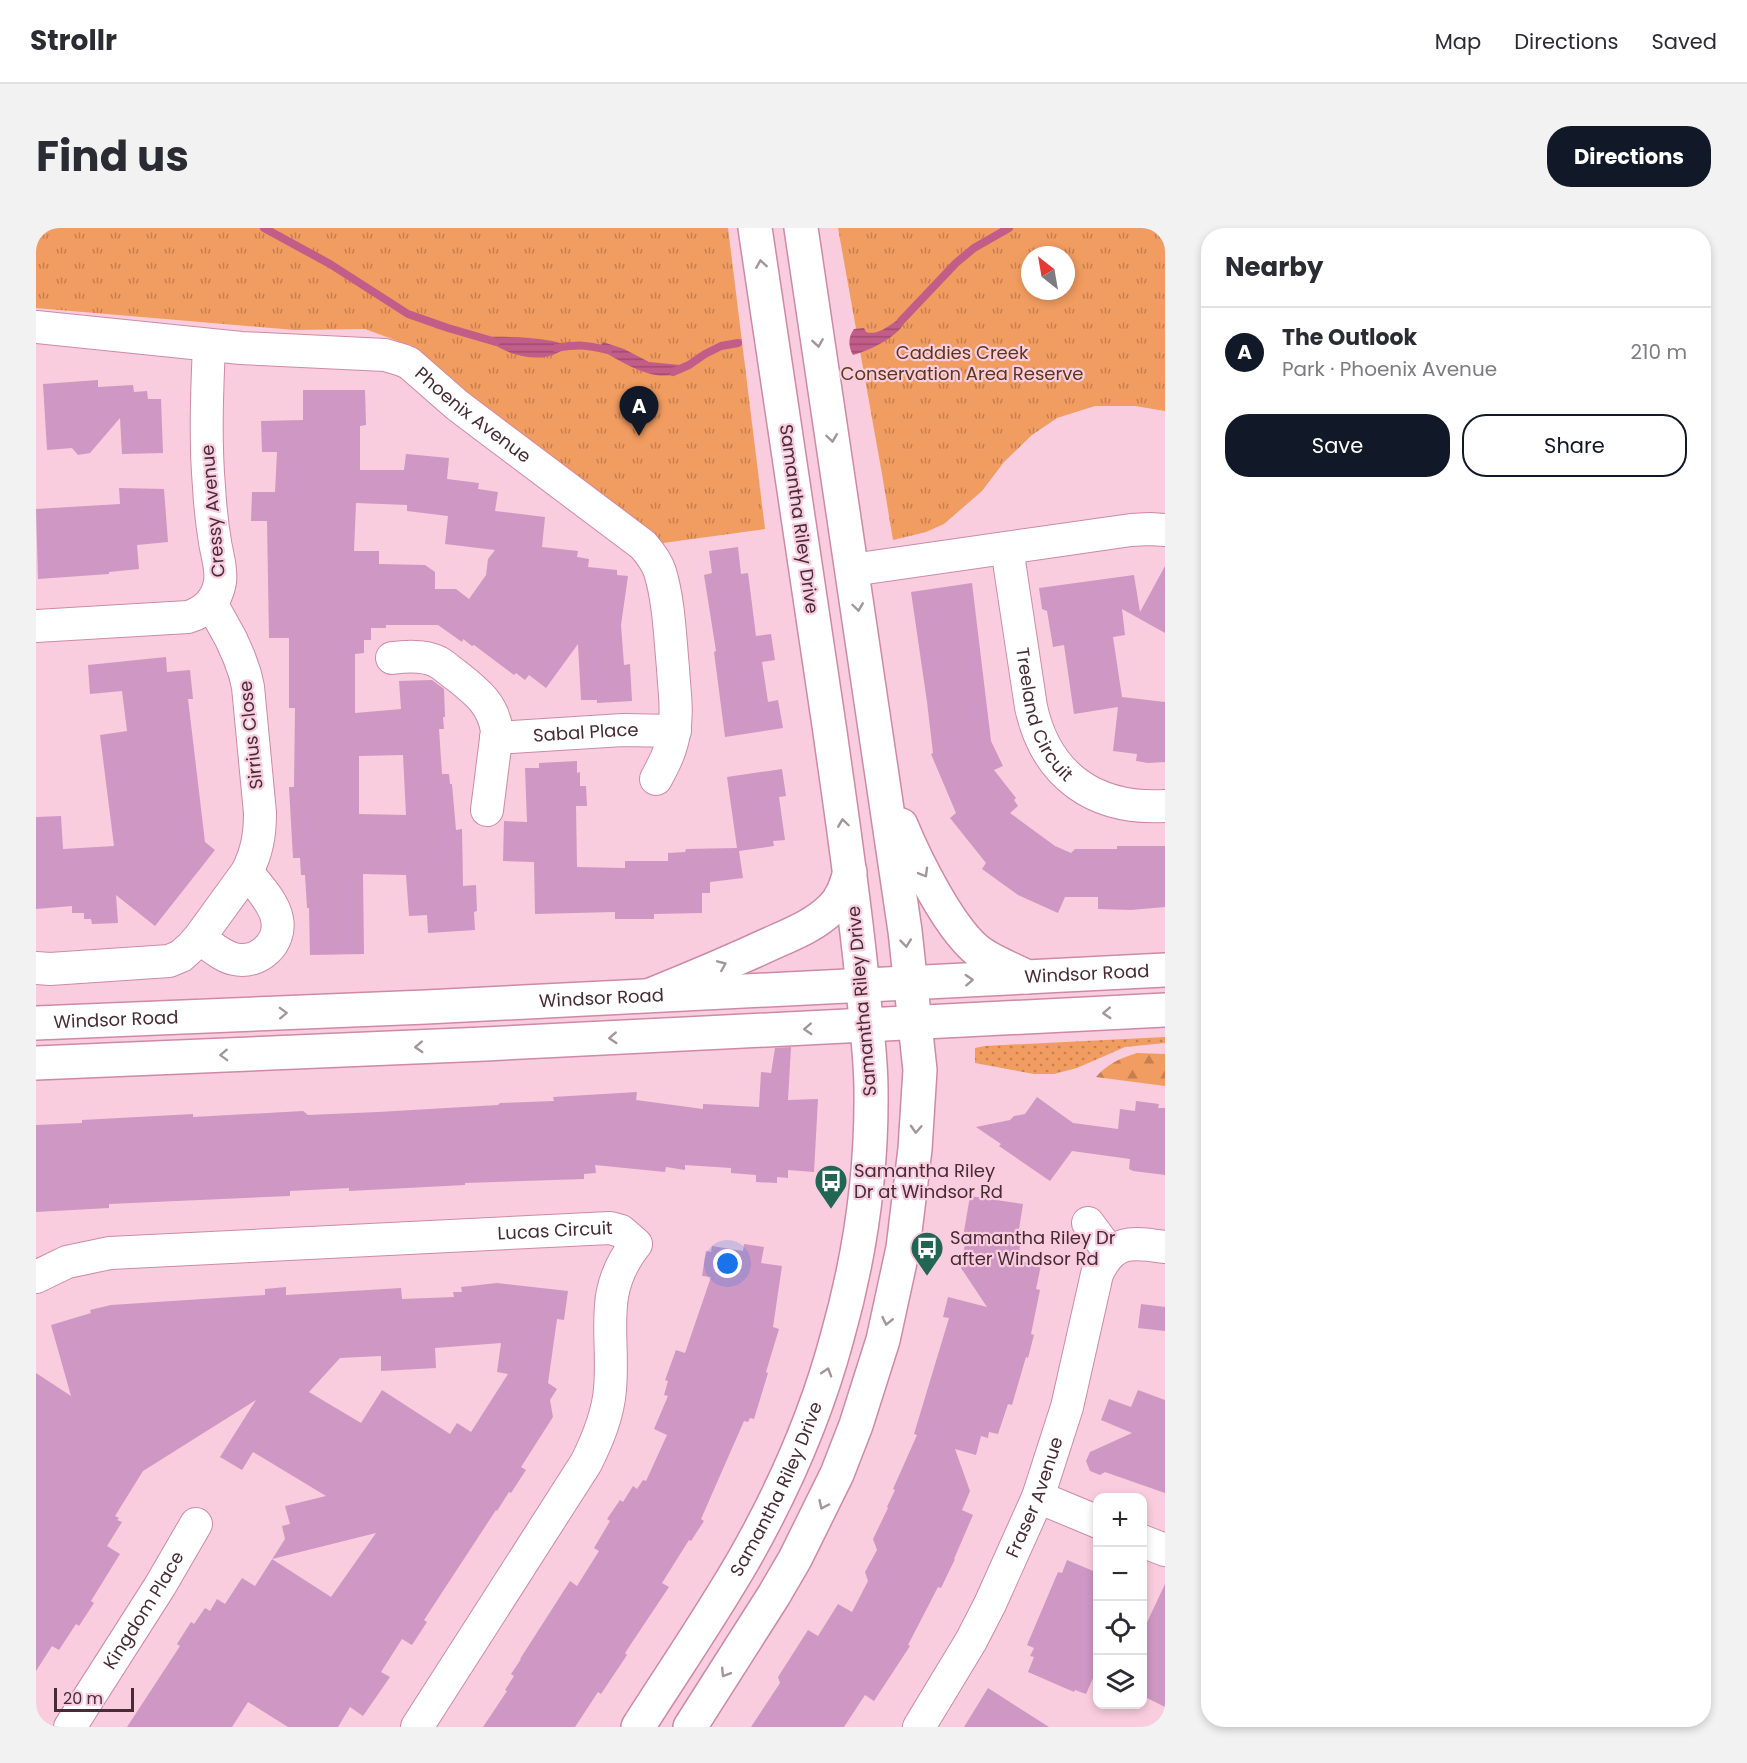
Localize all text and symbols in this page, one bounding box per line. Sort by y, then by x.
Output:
text: Strollr [30,21,117,60]
text: Map [1435,27,1481,56]
text: Directions [1514,27,1618,56]
text: Saved [1651,27,1717,56]
button: Directions [1547,126,1711,187]
text: Find us [36,127,189,186]
north arrow [1021,246,1075,300]
text: Nearby [1225,249,1323,285]
one-way arrow [755,259,767,269]
text: The Outlook [1282,322,1417,353]
one-way arrow [812,338,824,347]
text: A [1237,338,1252,366]
text: 210 m [1631,338,1687,366]
park label: Caddies Creek Conservation Area Reserve [841,340,1083,386]
text: Park · Phoenix Avenue [1282,355,1497,383]
street label: Phoenix Avenue [410,361,536,468]
pin: A [620,386,658,436]
button: Save [1225,414,1450,477]
button: Share [1462,414,1687,477]
street label: Samantha Riley Drive [774,423,825,615]
one-way arrow [826,433,838,443]
street label: Cressy Avenue [194,444,231,578]
one-way arrow [851,603,863,612]
street label: Treeland Circuit [1010,646,1079,787]
street label: Sirrius Close [232,680,269,791]
street label: Sabal Place [532,717,639,748]
one-way arrow [837,818,849,827]
one-way arrow [916,867,928,877]
street label: Samantha Riley Drive [841,905,882,1097]
one-way arrow [899,939,912,948]
street label: Windsor Road [1024,958,1150,989]
one-way arrow [716,960,727,972]
one-way arrow [964,973,973,986]
street label: Windsor Road [538,982,664,1013]
street label: Windsor Road [53,1004,179,1034]
one-way arrow [279,1006,288,1019]
one-way arrow [1102,1006,1111,1019]
one-way arrow [804,1022,813,1035]
one-way arrow [609,1031,618,1044]
one-way arrow [414,1041,423,1054]
one-way arrow [219,1049,228,1062]
one-way arrow [909,1124,922,1133]
place label: Samantha Riley Dr at Windsor Rd [854,1158,1003,1204]
bus stop icon: Samantha Riley Dr at Windsor Rd [813,1163,849,1210]
street label: Lucas Circuit [497,1215,613,1246]
place label: Samantha Riley Dr after Windsor Rd [950,1225,1116,1271]
bus stop icon: Samantha Riley Dr after Windsor Rd [909,1230,945,1277]
your location [713,1249,742,1278]
one-way arrow [882,1316,895,1326]
one-way arrow [820,1367,832,1378]
street label: Samantha Riley Drive [724,1398,828,1581]
street label: Fraser Avenue [999,1434,1069,1561]
map controls [1093,1493,1147,1709]
button: + [1093,1493,1147,1547]
one-way arrow [818,1498,830,1509]
street label: Kingdom Place [97,1546,190,1674]
button: − [1093,1547,1147,1601]
button: locate [1093,1601,1147,1655]
button: layers [1093,1655,1147,1709]
one-way arrow [721,1667,732,1678]
scale bar [54,1685,134,1712]
text: 20 m [63,1687,103,1710]

